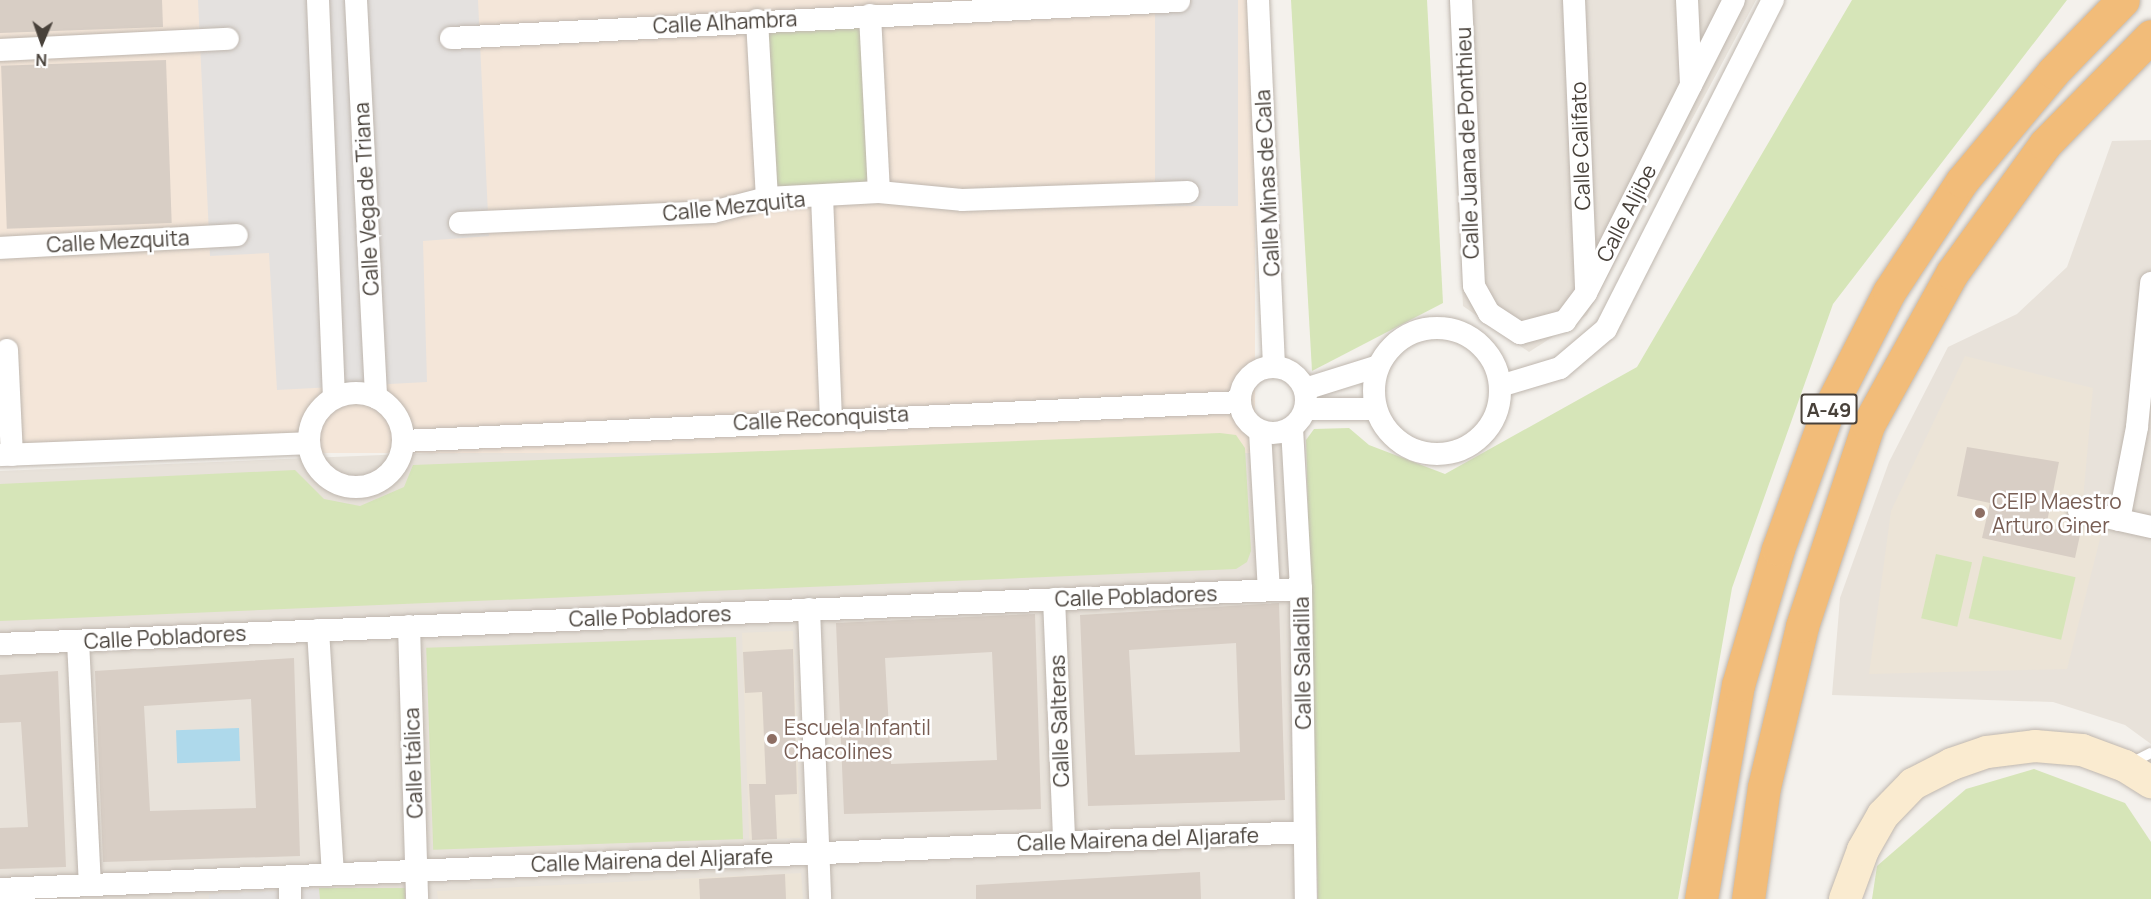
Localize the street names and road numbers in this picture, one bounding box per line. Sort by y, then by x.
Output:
street label: Calle Alhambra [652,6,798,38]
street label: Calle Juana de Ponthieu [1450,27,1484,259]
street label: Calle Califato [1565,81,1595,211]
street label: Calle Minas de Cala [1250,89,1284,277]
street label: Calle Vega de Triana [348,102,384,296]
street label: Calle Aljibe [1591,160,1661,266]
street label: Calle Mezquita [661,186,807,226]
street label: Calle Mezquita [46,225,190,257]
road number: A-49 [1800,392,1858,426]
street label: Calle Reconquista [733,401,909,435]
street label: Calle Pobladores [1054,581,1218,611]
street label: Calle Saladilla [1288,596,1316,730]
street label: Calle Pobladores [568,601,732,631]
street label: Calle Pobladores [83,620,247,654]
street label: Calle Salteras [1044,654,1074,788]
street label: Calle Itálica [398,707,428,819]
street label: Calle Mairena del Aljarafe [1017,822,1259,856]
street label: Calle Mairena del Aljarafe [531,843,773,877]

